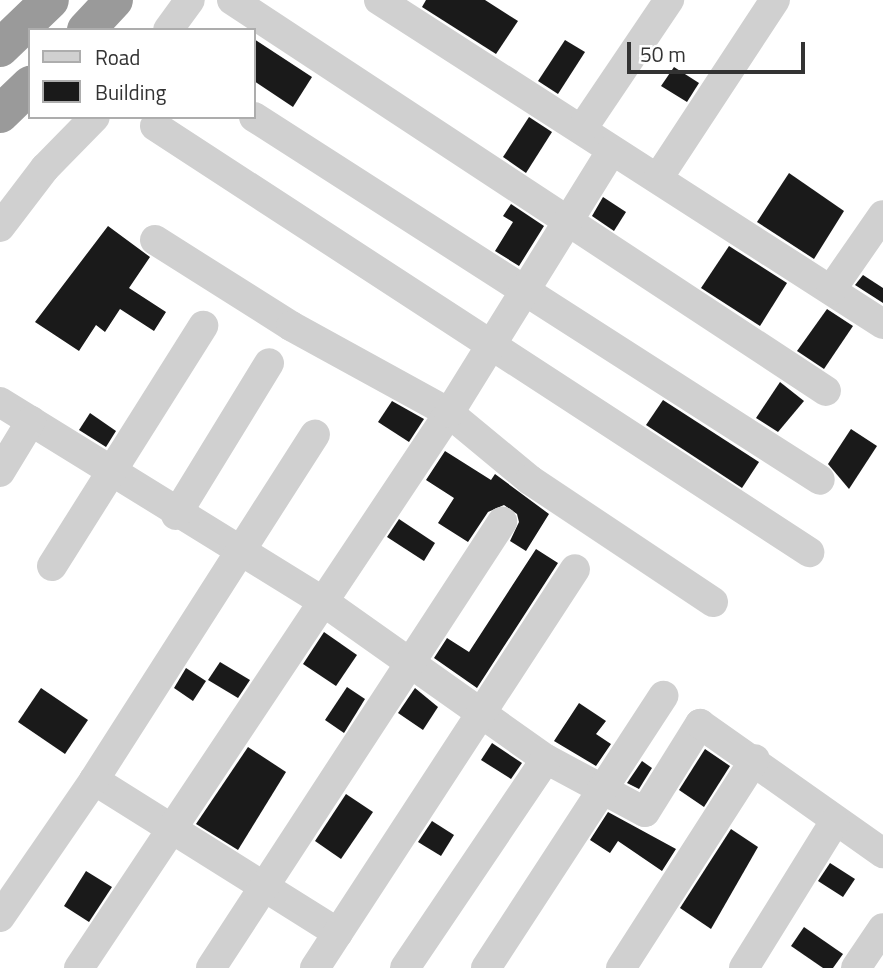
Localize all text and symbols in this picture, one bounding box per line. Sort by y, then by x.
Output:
legend [28,28,256,119]
scale bar [631,28,810,72]
text: 50 m [640,38,686,70]
text: Road [95,41,140,73]
text: Building [95,76,166,108]

